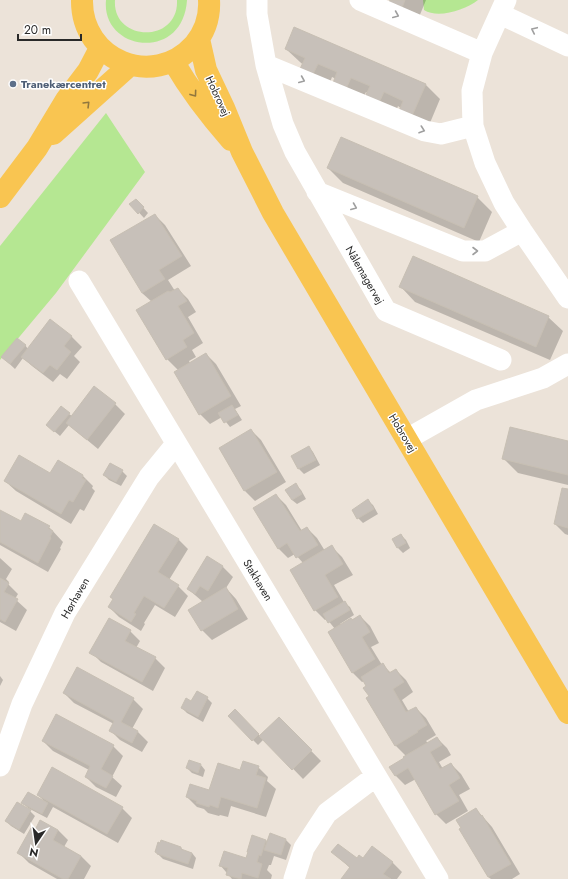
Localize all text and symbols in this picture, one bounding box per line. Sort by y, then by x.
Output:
one-way arrow [392,11,399,19]
scale bar [18,16,81,42]
text: 20 m [24,21,51,39]
one-way arrow [531,27,538,35]
street label: Hobrovej [202,73,234,119]
one-way arrow [297,75,305,83]
place label: Tranekærcentret [21,76,106,92]
marker: Tranekærcentret [8,79,18,89]
one-way arrow [189,90,197,97]
one-way arrow [82,101,90,108]
one-way arrow [418,125,425,133]
one-way arrow [350,202,357,210]
street label: Nålemagervej [342,243,388,307]
one-way arrow [472,247,478,255]
street label: Hobrovej [385,411,421,455]
street label: Stakhaven [239,556,277,604]
street label: Hørhaven [57,575,93,621]
north arrow [16,823,56,863]
text: N [28,844,40,862]

